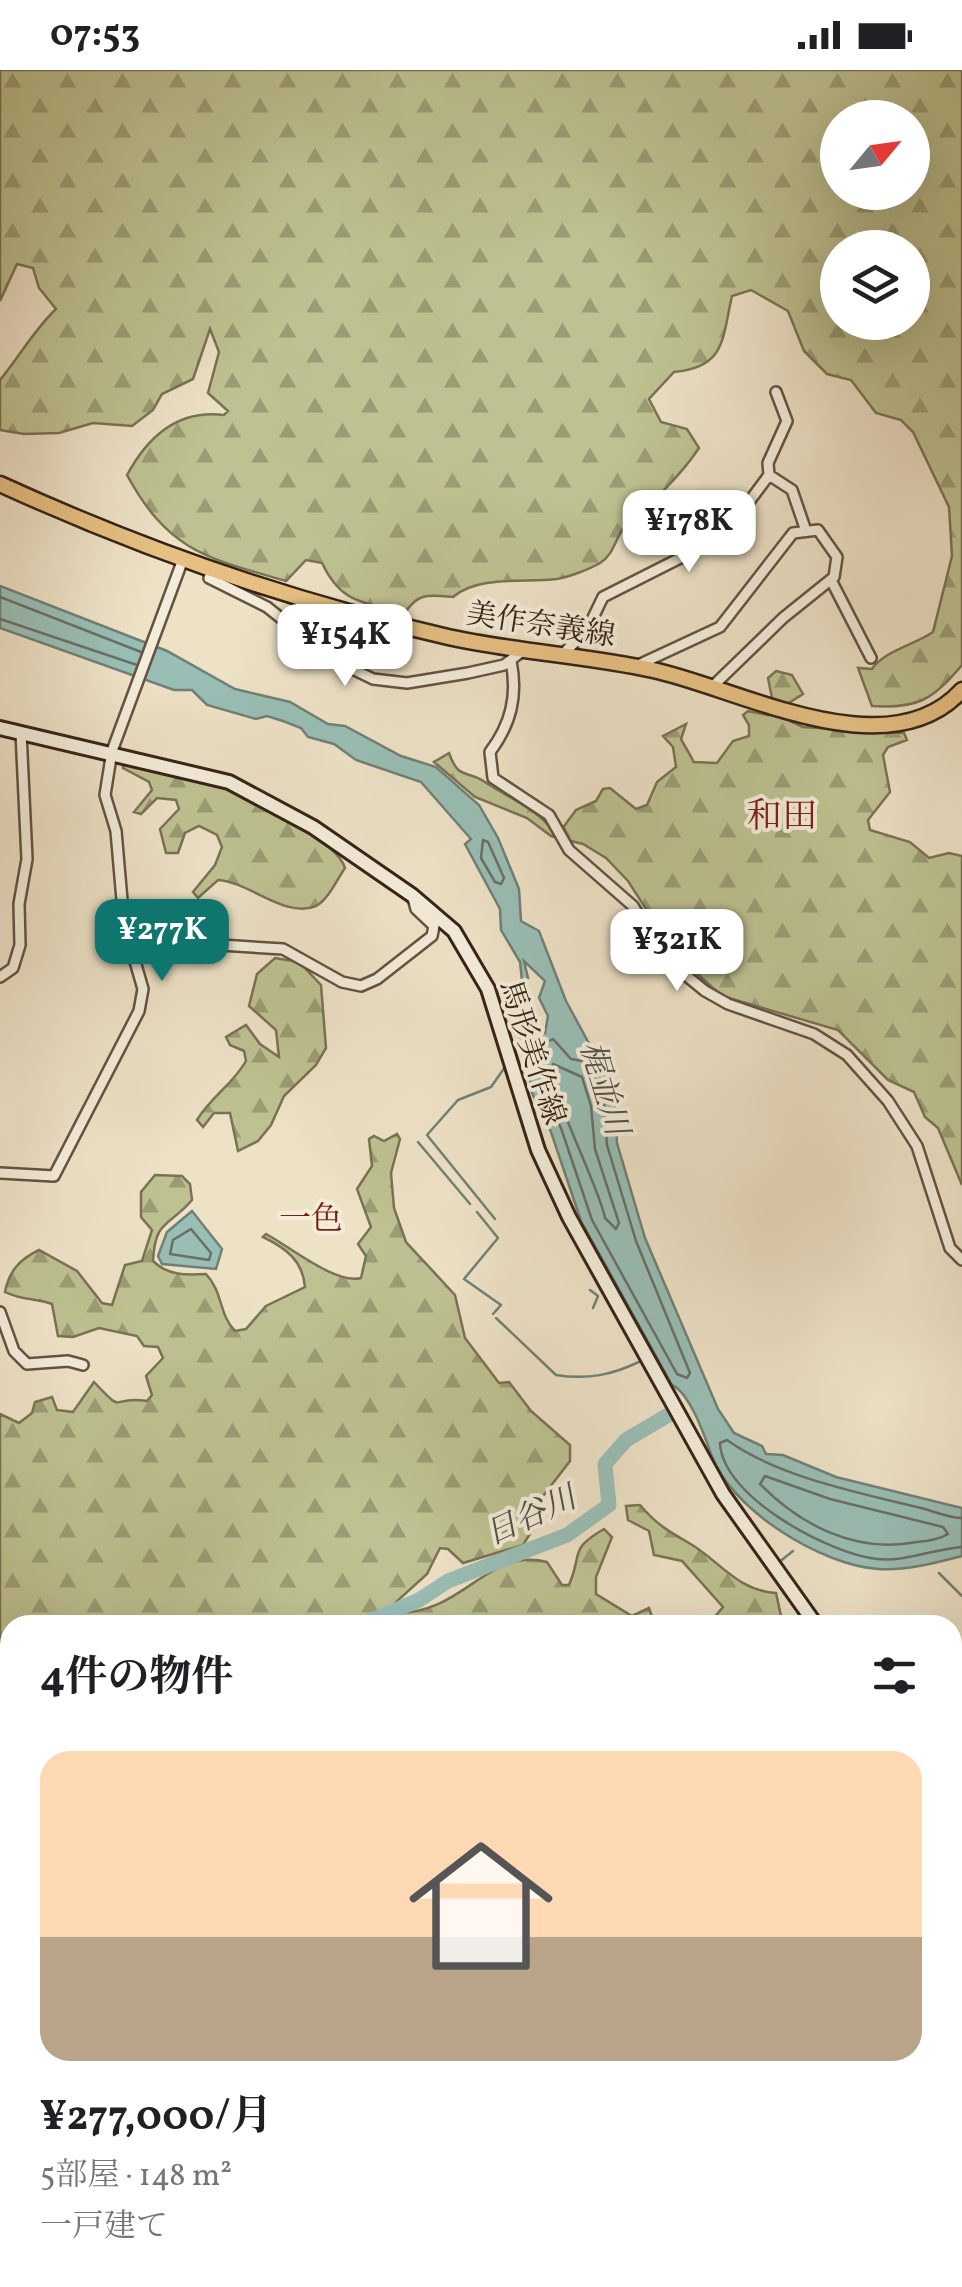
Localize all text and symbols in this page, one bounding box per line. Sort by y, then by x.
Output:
text: 07:53 [50,9,140,62]
north arrow [820,100,930,210]
map controls [820,100,930,340]
button: layers [820,230,930,340]
pin: ¥178K [619,490,759,575]
text: ¥178K [645,500,733,544]
street label: 美作奈義線 [463,594,618,658]
pin: ¥154K [275,604,415,689]
text: ¥154K [299,614,391,658]
district label: 和田 [747,794,817,842]
pin: ¥277K [92,899,232,984]
text: ¥277K [117,909,207,953]
pin: ¥321K [607,909,747,994]
text: ¥321K [632,919,722,963]
street label: 馬形美作線 [488,975,574,1130]
water label: 梶並川 [567,1037,638,1144]
district label: 一色 [279,1199,343,1243]
water label: 日谷川 [478,1476,587,1558]
icon: filters [867,1648,922,1703]
text: 4件の物件 [40,1650,233,1709]
icon: home [391,1816,571,1996]
text: ¥277,000/月 [40,2089,273,2148]
text: 5部屋 · 148 m² [40,2155,232,2199]
text: 一戸建て [40,2206,168,2250]

